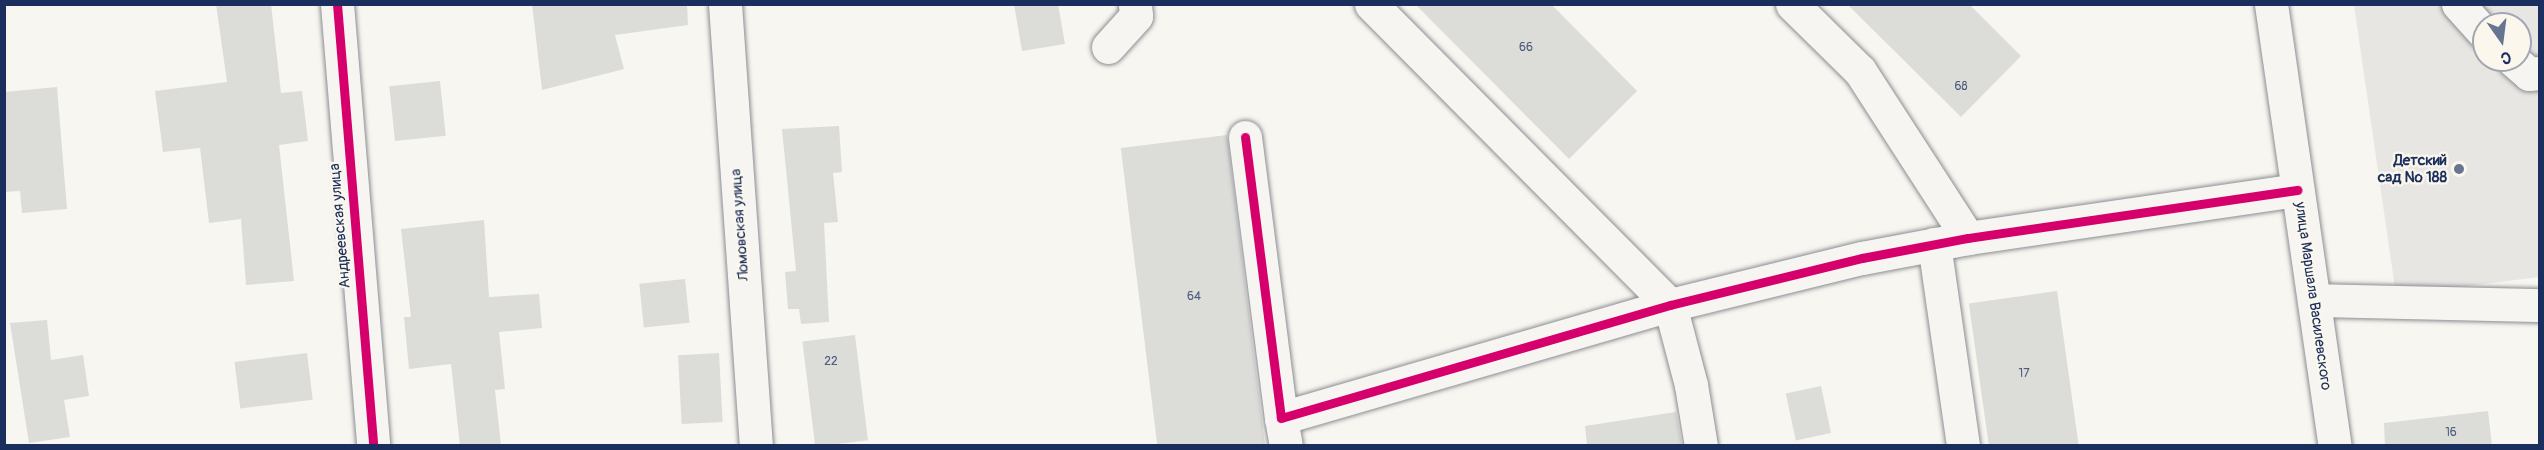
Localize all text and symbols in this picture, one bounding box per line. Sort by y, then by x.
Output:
north arrow [2472,12,2532,72]
house number: 66 [1519,41,1533,55]
text: С [2499,47,2513,68]
house number: 68 [1954,80,1968,94]
place label: Детский сад № 188 [2378,151,2447,186]
marker: Детский сад № 188 [2452,162,2466,176]
street label: Андреевская улица [326,163,354,289]
street label: Ломовская улица [727,168,753,282]
street label: улица Маршала Василевского [2291,201,2335,391]
house number: 64 [1187,290,1201,304]
house number: 22 [824,355,838,369]
house number: 17 [2018,367,2030,381]
house number: 16 [2445,426,2457,440]

